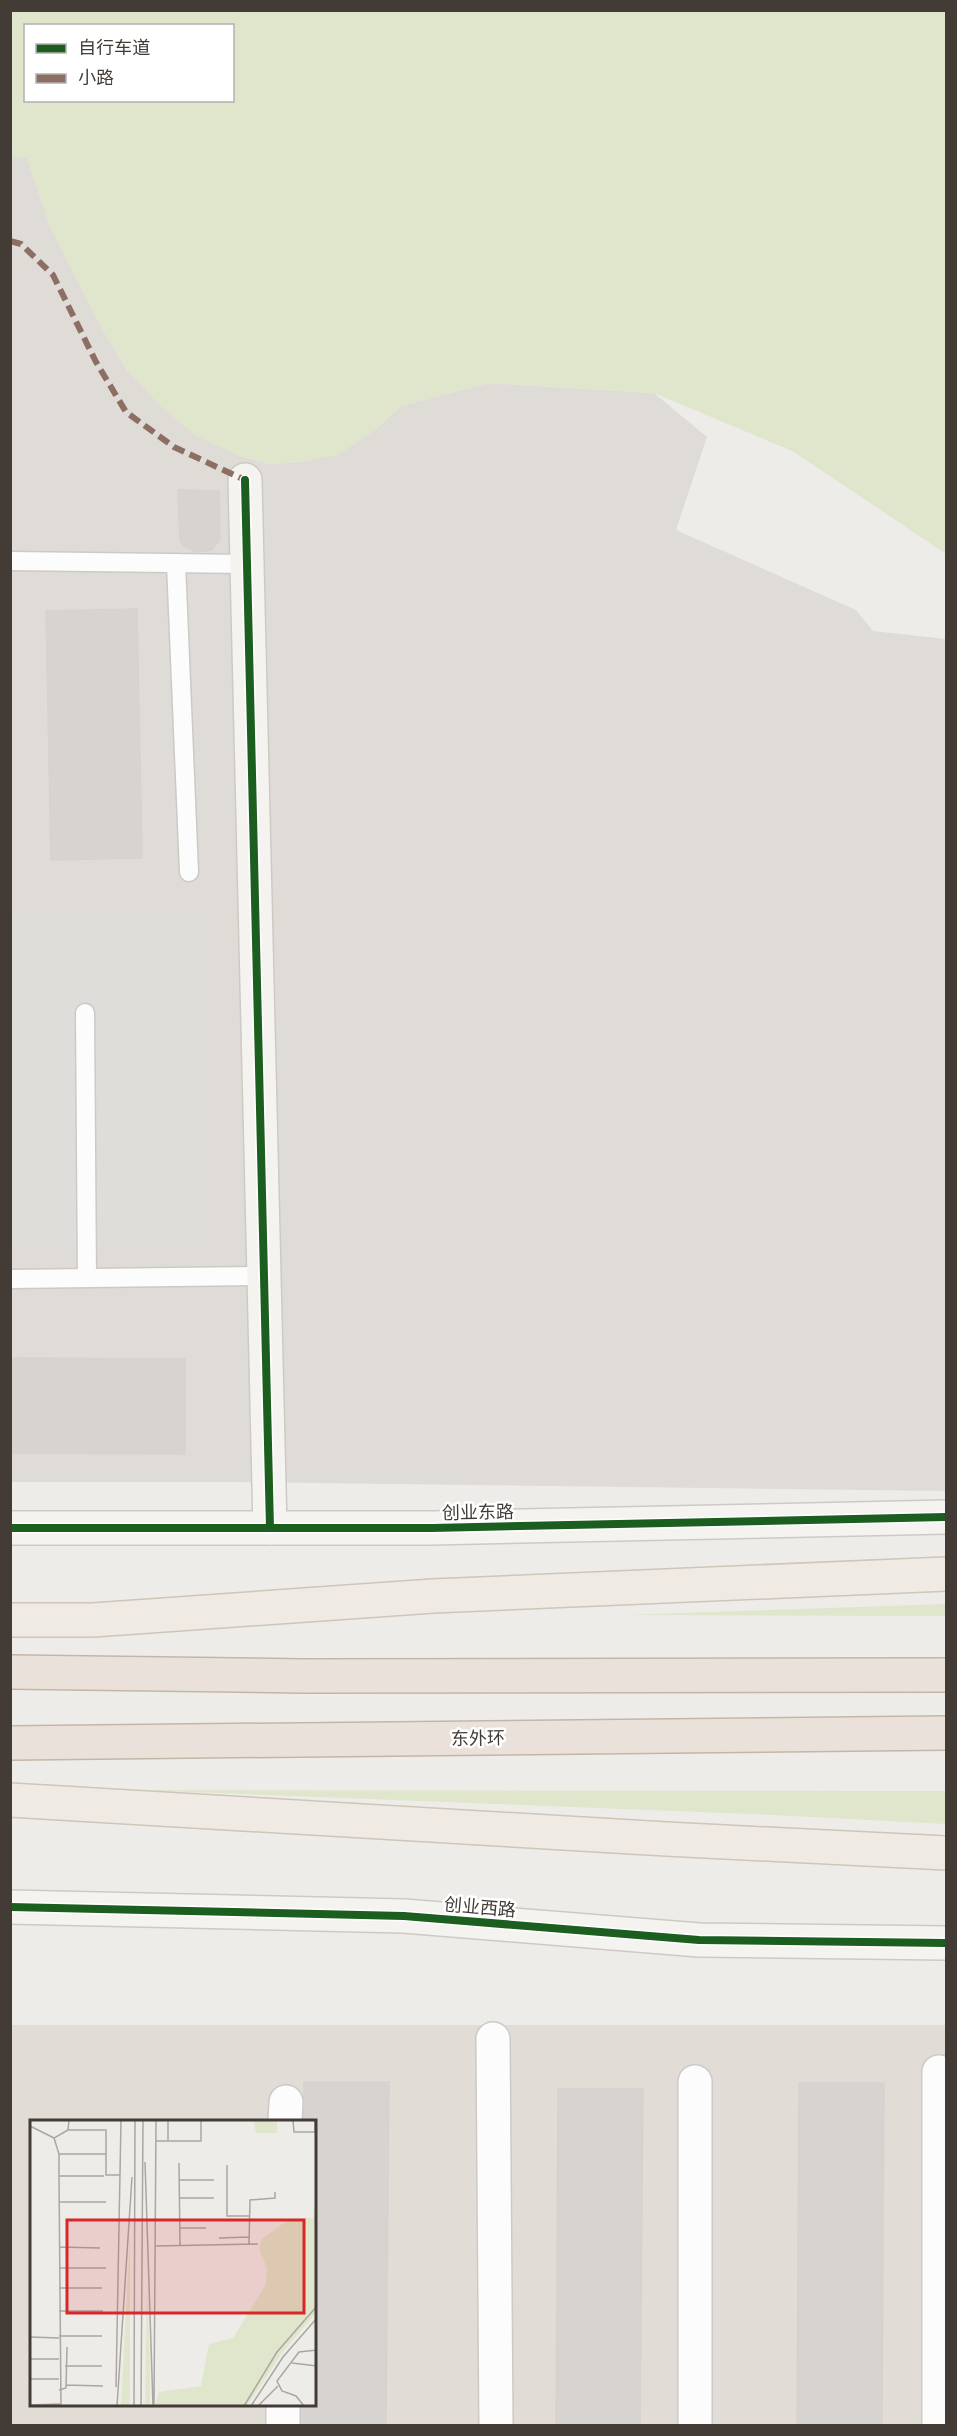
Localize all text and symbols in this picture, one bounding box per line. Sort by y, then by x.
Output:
legend [24,24,234,102]
text: 自行车道 [78,37,150,58]
text: 小路 [78,67,114,88]
street label: 创业东路 [442,1501,514,1523]
street label: 东外环 [451,1727,505,1749]
street label: 创业西路 [443,1893,517,1921]
inset map [30,2120,316,2406]

